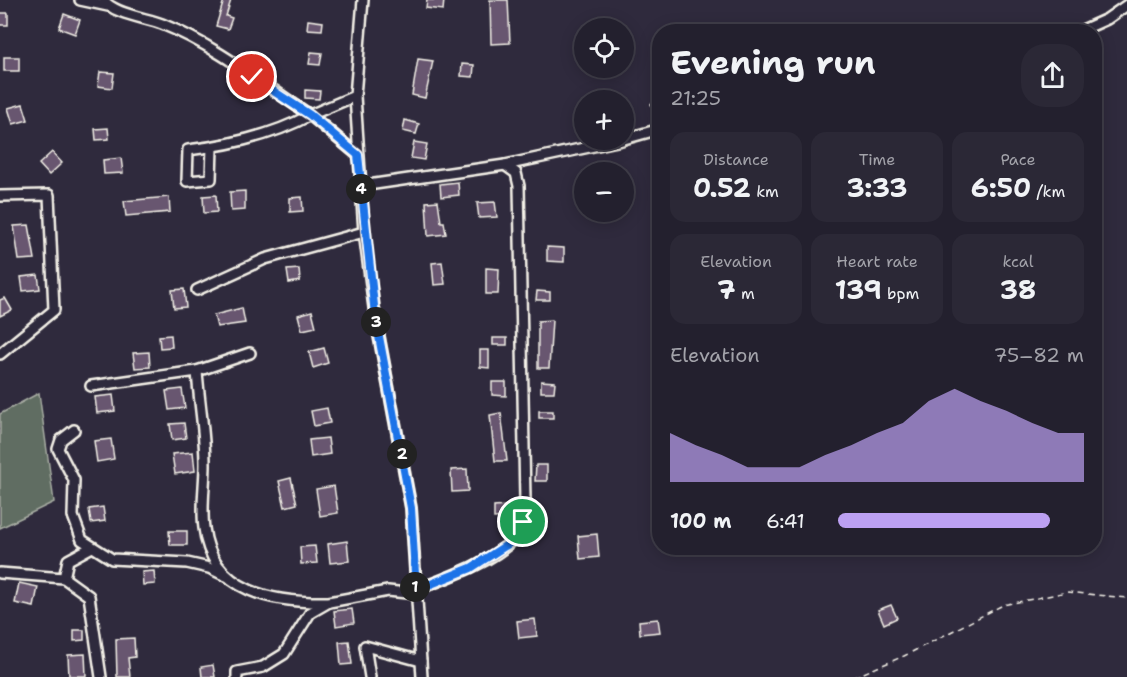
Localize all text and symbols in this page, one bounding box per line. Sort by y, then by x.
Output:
map controls [574,18,634,222]
button: locate [574,18,634,78]
text: Evening run [670,40,876,85]
button: share [1021,44,1084,107]
pin [226,51,277,102]
icon: check [235,60,268,93]
text: 21:25 [670,85,721,111]
button: + [574,90,634,150]
text: Distance [703,149,769,170]
text: Time [859,149,895,170]
text: Pace [1000,149,1036,170]
button: − [574,162,634,222]
text: 0.52 [693,170,751,205]
text: 3:33 [846,170,908,205]
text: 6:50 [971,170,1031,205]
pin: 4 [346,174,376,204]
text: 4 [355,178,367,199]
text: km [751,181,779,202]
text: /km [1031,181,1065,202]
text: Elevation [700,251,772,272]
text: Heart rate [836,251,918,272]
text: kcal [1002,251,1034,272]
text: 7 [717,272,735,307]
text: 139 [835,272,882,307]
text: 38 [1000,272,1036,307]
text: m [735,283,755,304]
text: bpm [882,283,919,304]
pin: 3 [361,307,391,337]
text: 3 [370,311,382,332]
text: Elevation [670,342,760,368]
text: 75–82 m [994,342,1084,368]
pin: 2 [387,439,417,469]
text: 2 [396,443,408,464]
pin [497,496,548,547]
icon: arrive [506,505,539,538]
text: 100 m [670,508,732,534]
text: 6:41 [766,508,805,534]
pin: 1 [400,572,430,602]
text: 1 [411,576,419,597]

